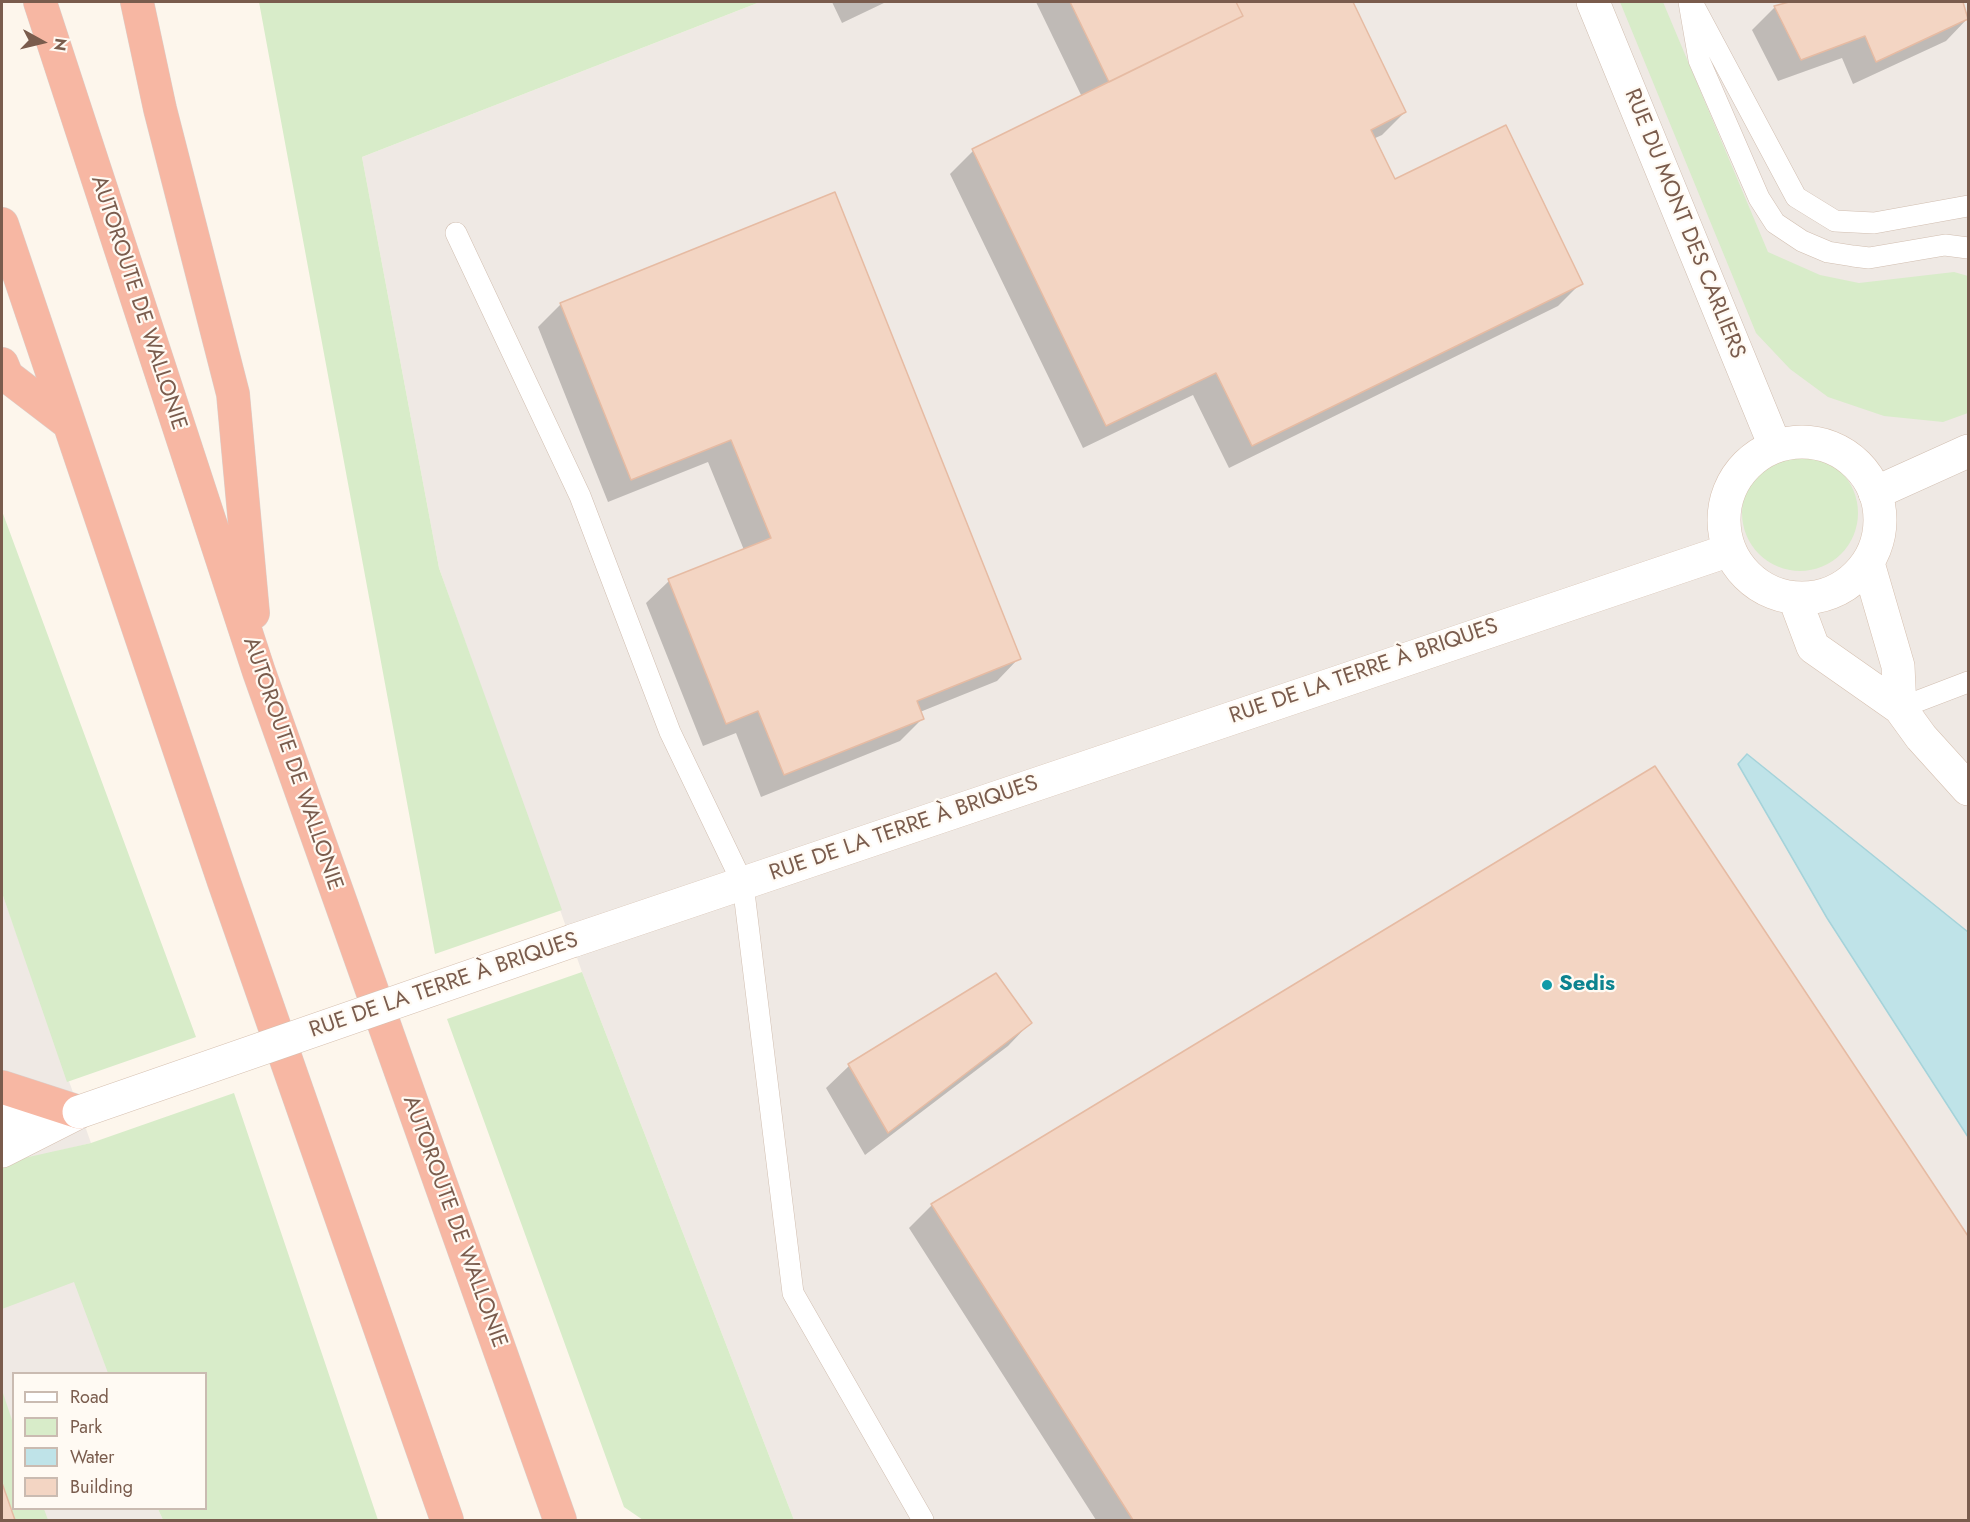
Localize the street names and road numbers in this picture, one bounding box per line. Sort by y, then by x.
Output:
street label: RUE DU MONT DES CARLIERS [1618,85,1750,363]
street label: AUTOROUTE DE WALLONIE [84,172,192,434]
street label: RUE DE LA TERRE À BRIQUES [1226,614,1502,730]
street label: AUTOROUTE DE WALLONIE [236,634,348,894]
street label: RUE DE LA TERRE À BRIQUES [766,771,1042,887]
street label: RUE DE LA TERRE À BRIQUES [306,928,582,1044]
street label: AUTOROUTE DE WALLONIE [396,1092,512,1352]

